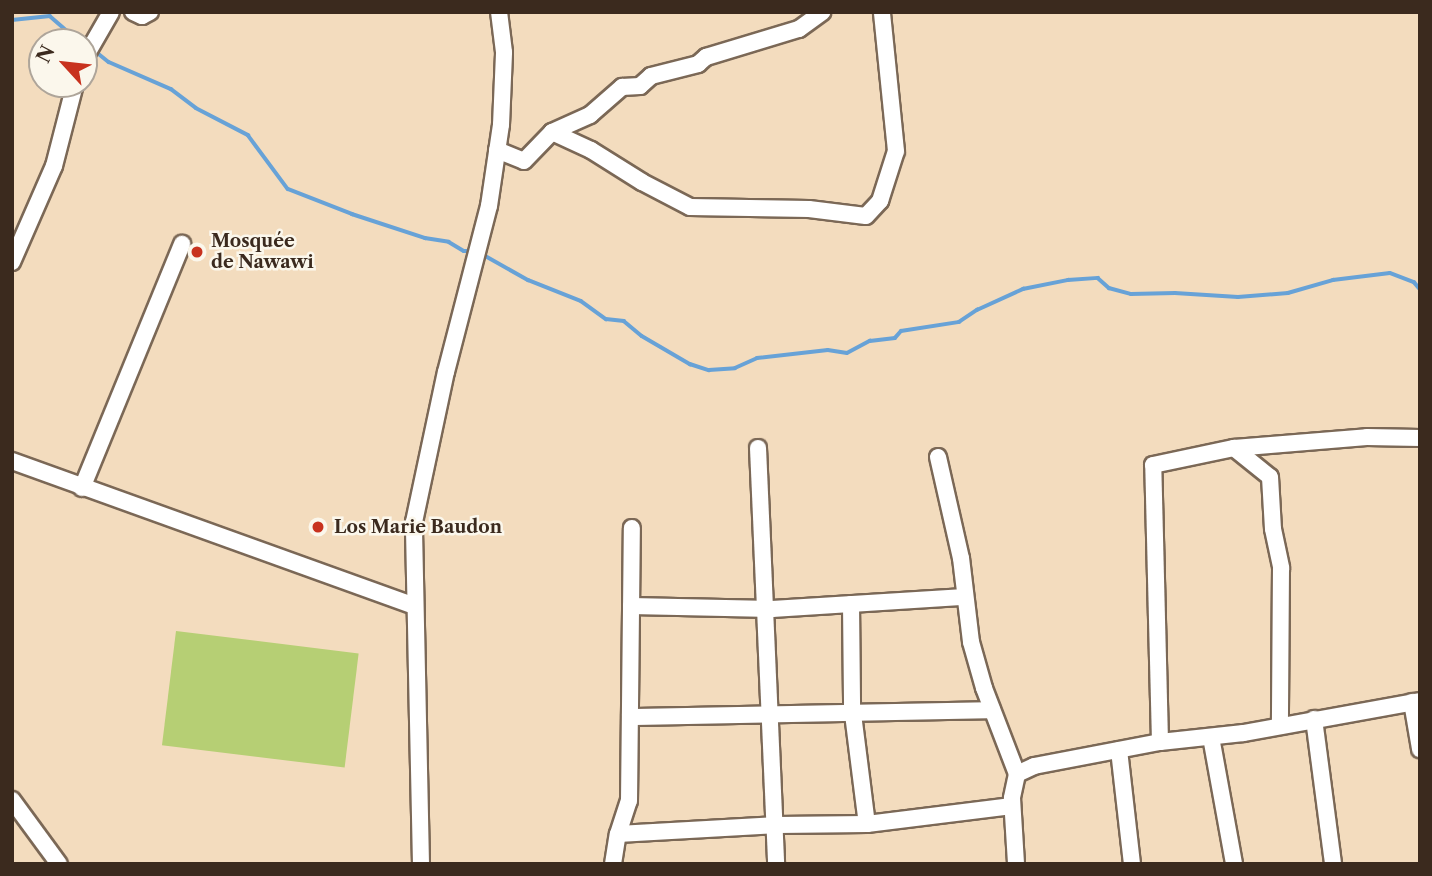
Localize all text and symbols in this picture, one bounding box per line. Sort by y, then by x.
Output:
north arrow [28,28,98,98]
text: N [32,42,60,67]
place label: Mosquée de Nawawi [211,231,314,274]
marker: Mosquée de Nawawi [189,244,205,260]
place label: Los Marie Baudon [334,516,502,538]
marker: Los Marie Baudon [308,517,328,537]

